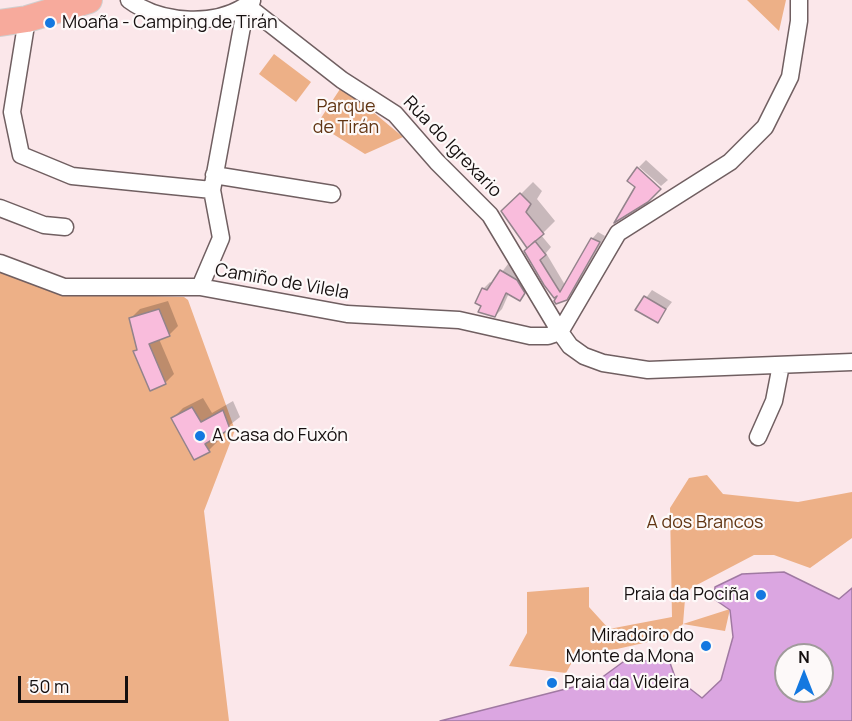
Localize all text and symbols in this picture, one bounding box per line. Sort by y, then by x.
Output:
place label: Moaña - Camping de Tirán [62,12,278,34]
marker: Moaña - Camping de Tirán [43,16,57,30]
street label: Rúa do Igrexario [398,92,506,202]
park label: Parque de Tirán [313,96,379,138]
street label: Camiño de Vilela [213,260,351,304]
place label: A Casa do Fuxón [212,425,348,447]
marker: A Casa do Fuxón [193,429,207,443]
park label: A dos Brancos [647,512,763,534]
place label: Praia da Pociña [624,584,749,606]
marker: Praia da Pociña [754,588,768,602]
place label: Miradoiro do Monte da Mona [566,625,694,668]
marker: Miradoiro do Monte da Mona [699,639,713,653]
north arrow [774,643,834,703]
text: N [798,646,810,668]
scale bar [21,664,130,702]
place label: Praia da Videira [564,672,689,694]
text: 50 m [29,674,69,698]
marker: Praia da Videira [545,676,559,690]

